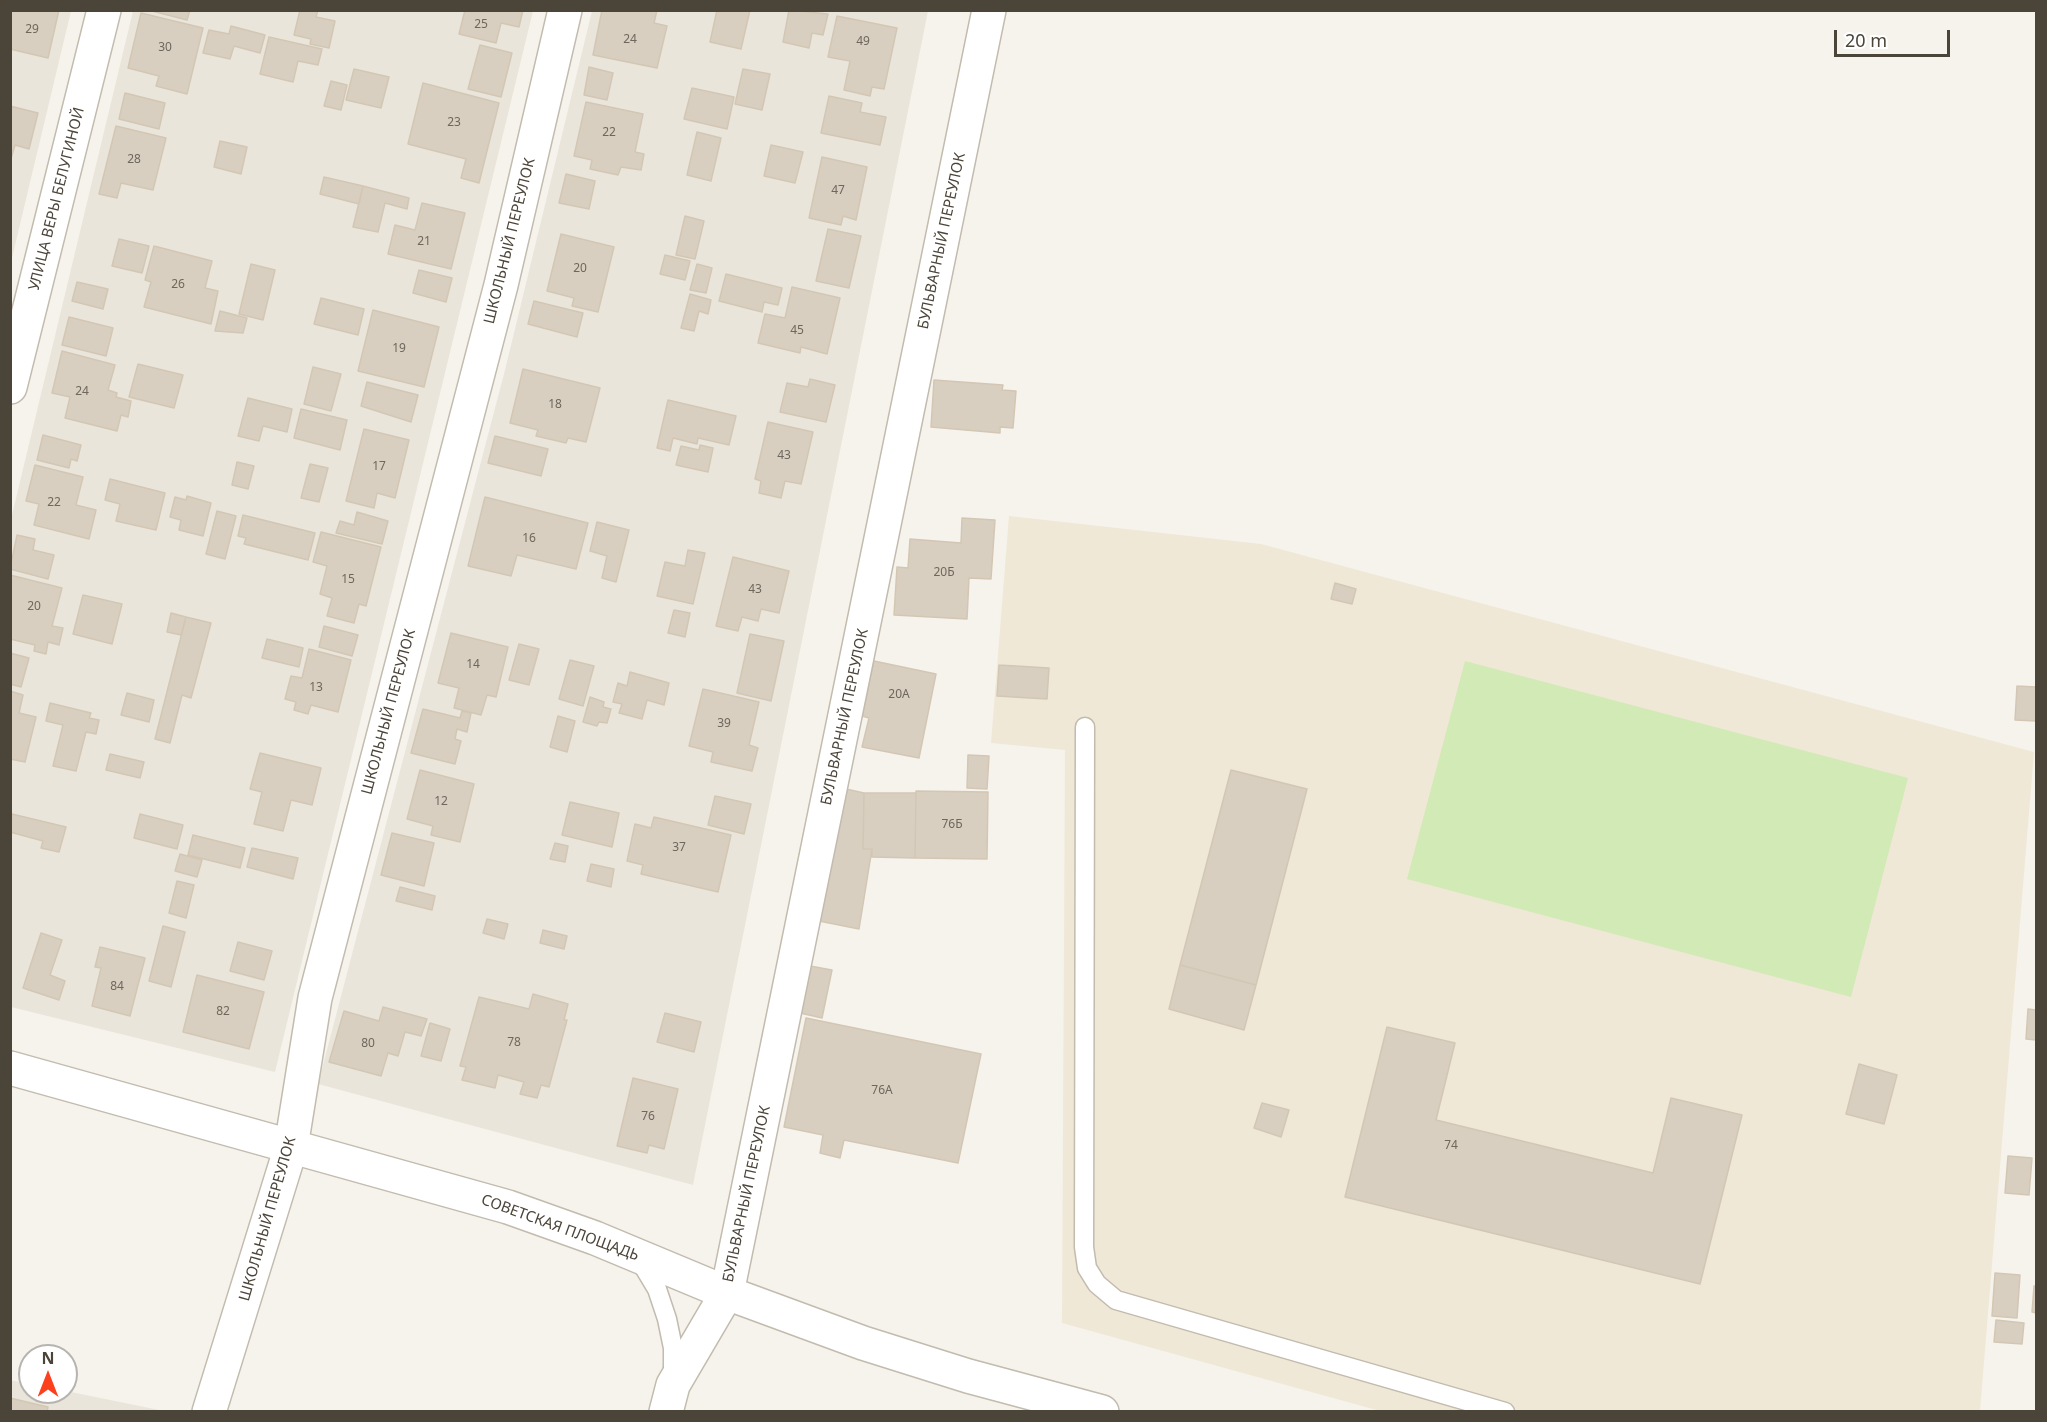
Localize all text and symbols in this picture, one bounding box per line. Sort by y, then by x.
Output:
house number: 25 [474,18,488,32]
scale bar [1837,18,1952,56]
house number: 29 [25,23,39,37]
text: 20 m [1845,28,1887,52]
house number: 24 [623,33,637,47]
house number: 49 [856,35,870,49]
house number: 30 [158,41,172,55]
street label: УЛИЦА ВЕРЫ БЕЛУГИНОЙ [26,106,88,292]
house number: 23 [447,116,461,130]
house number: 22 [602,126,616,140]
street label: БУЛЬВАРНЫЙ ПЕРЕУЛОК [914,151,970,331]
house number: 28 [127,153,141,167]
street label: ШКОЛЬНЫЙ ПЕРЕУЛОК [481,156,539,326]
house number: 47 [831,184,845,198]
house number: 21 [417,235,431,249]
house number: 20 [573,262,587,276]
house number: 26 [171,278,185,292]
house number: 45 [790,324,804,338]
house number: 19 [392,342,406,356]
house number: 24 [75,385,89,399]
house number: 18 [548,398,562,412]
house number: 43 [777,449,791,463]
house number: 17 [372,460,386,474]
house number: 22 [47,496,61,510]
house number: 16 [522,532,536,546]
house number: 20Б [933,566,955,580]
house number: 15 [341,573,355,587]
house number: 43 [748,583,762,597]
house number: 20 [27,600,41,614]
street label: ШКОЛЬНЫЙ ПЕРЕУЛОК [358,627,420,797]
street label: БУЛЬВАРНЫЙ ПЕРЕУЛОК [817,627,873,807]
house number: 14 [466,658,480,672]
house number: 13 [309,681,323,695]
house number: 20А [888,688,910,702]
house number: 39 [717,717,731,731]
house number: 12 [434,795,448,809]
house number: 76Б [941,818,963,832]
house number: 37 [672,841,686,855]
house number: 84 [110,980,124,994]
house number: 82 [216,1005,230,1019]
house number: 78 [507,1036,521,1050]
house number: 80 [361,1037,375,1051]
house number: 76А [871,1084,893,1098]
street label: БУЛЬВАРНЫЙ ПЕРЕУЛОК [719,1104,775,1284]
house number: 76 [641,1110,655,1124]
street label: ШКОЛЬНЫЙ ПЕРЕУЛОК [236,1135,300,1303]
house number: 74 [1444,1139,1458,1153]
street label: СОВЕТСКАЯ ПЛОЩАДЬ [479,1191,641,1265]
north arrow [18,1344,78,1404]
text: N [41,1347,55,1369]

